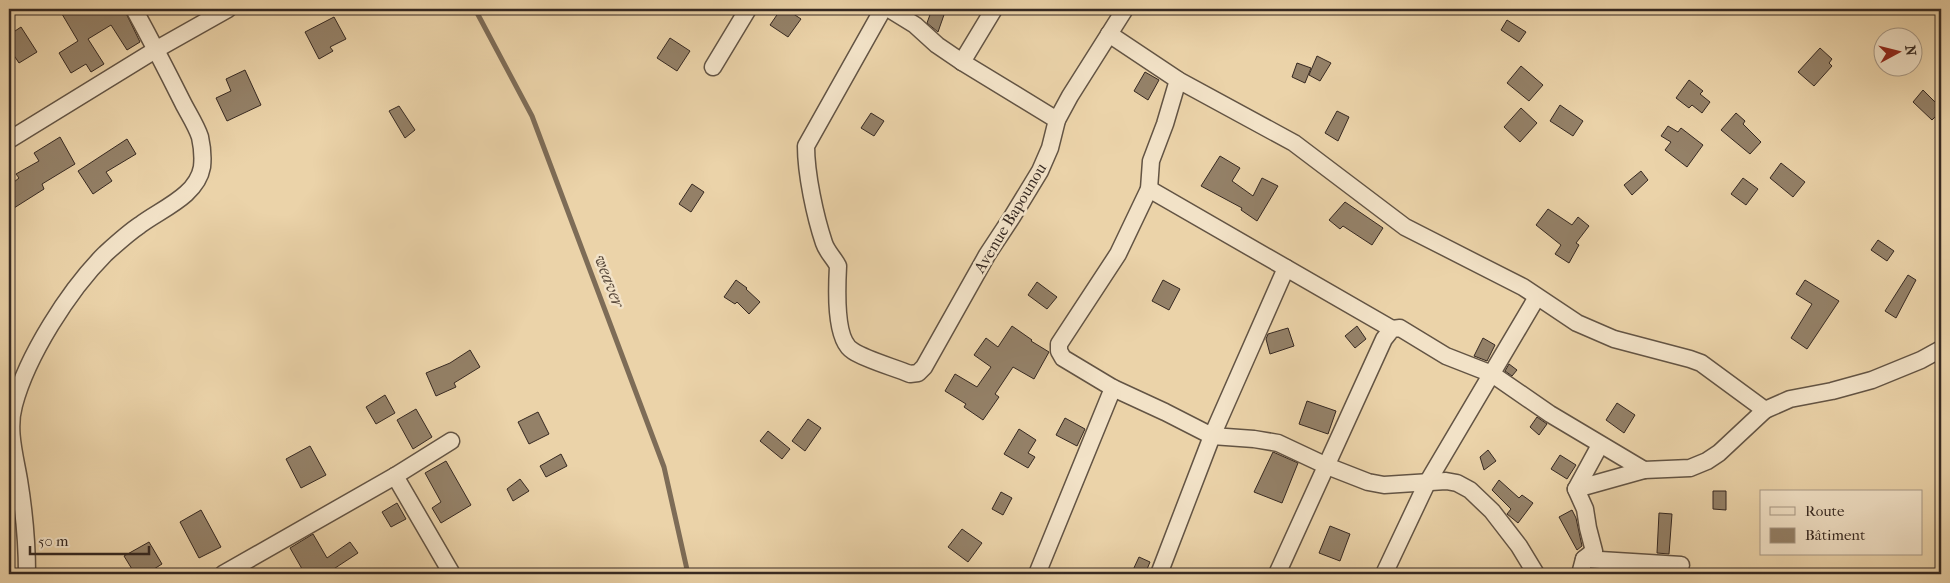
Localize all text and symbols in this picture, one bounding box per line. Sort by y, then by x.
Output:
north arrow [1872,28,1922,78]
text: N [1901,44,1920,57]
street label: Avenue Bapounou [969,160,1050,277]
water label: weaver [589,252,629,312]
legend [1760,490,1922,556]
text: Route [1805,502,1845,520]
scale bar [30,523,149,555]
text: Bâtiment [1805,526,1866,544]
text: 50 m [38,532,69,550]

